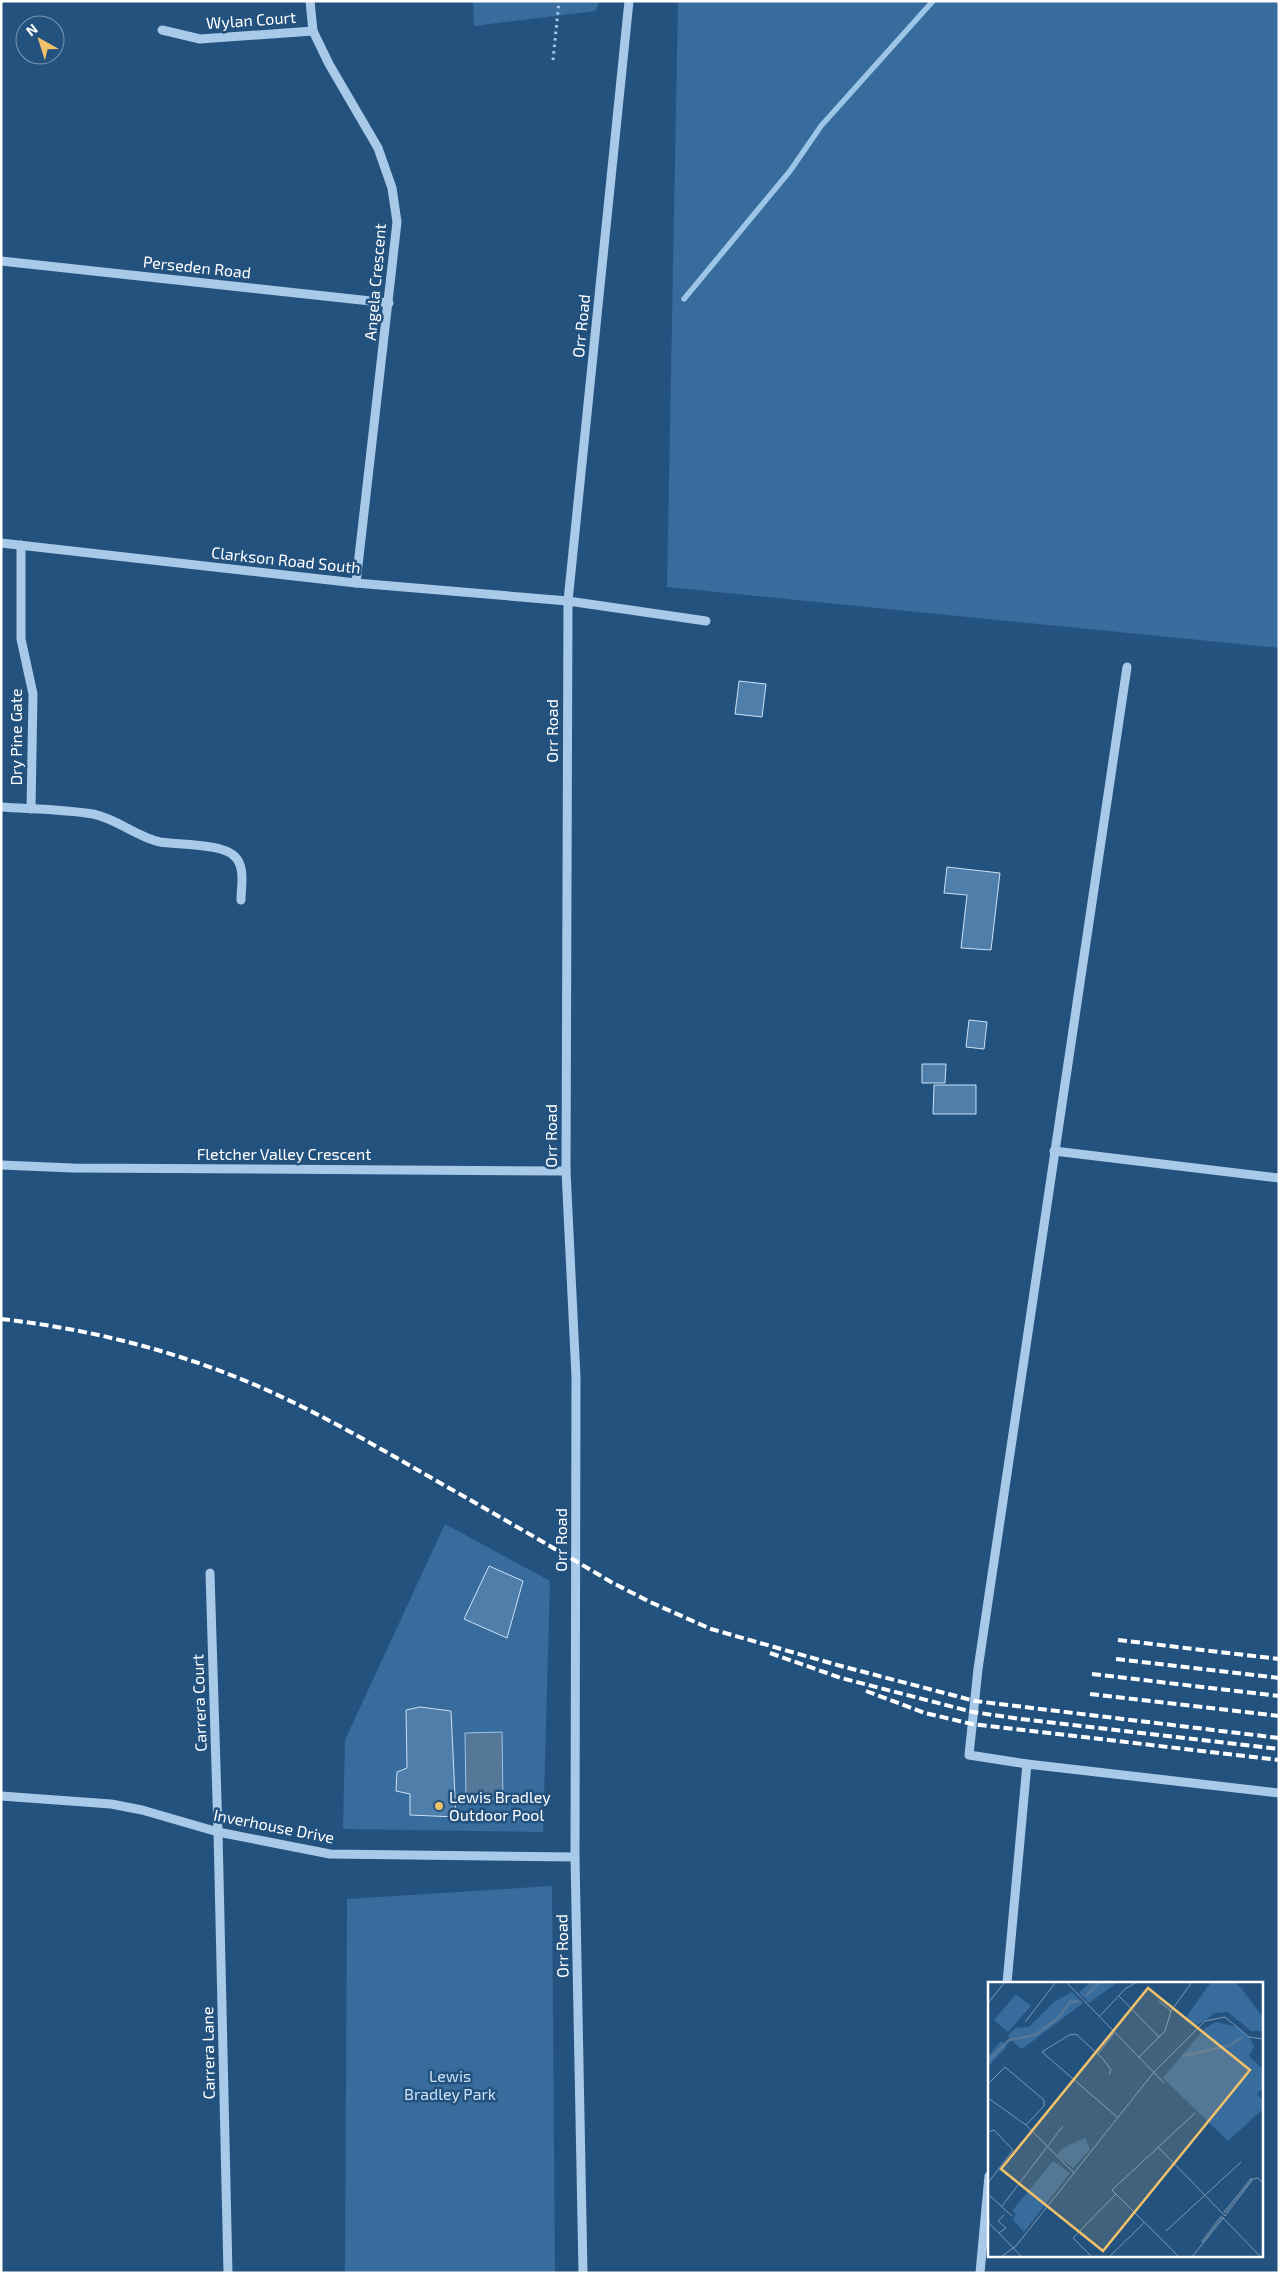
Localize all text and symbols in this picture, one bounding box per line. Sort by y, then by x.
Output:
street label: Wylan Court [205,7,296,32]
north arrow [15,15,65,65]
text: N [22,20,41,39]
street label: Angela Crescent [360,223,389,341]
street label: Perseden Road [142,251,252,282]
street label: Orr Road [568,293,593,359]
street label: Clarkson Road South [210,542,362,577]
street label: Dry Pine Gate [6,688,25,786]
street label: Orr Road [542,699,561,763]
street label: Orr Road [541,1104,560,1168]
street label: Fletcher Valley Crescent [197,1144,371,1163]
street label: Orr Road [551,1508,570,1572]
street label: Carrera Court [187,1654,210,1752]
place label: Lewis Bradley Outdoor Pool [449,1787,551,1824]
marker: Lewis Bradley Outdoor Pool [433,1800,445,1812]
street label: Inverhouse Drive [212,1804,336,1847]
street label: Orr Road [551,1914,572,1978]
inset map [988,1982,1262,2256]
street label: Carrera Lane [197,2006,218,2100]
park label: Lewis Bradley Park [404,2066,496,2103]

